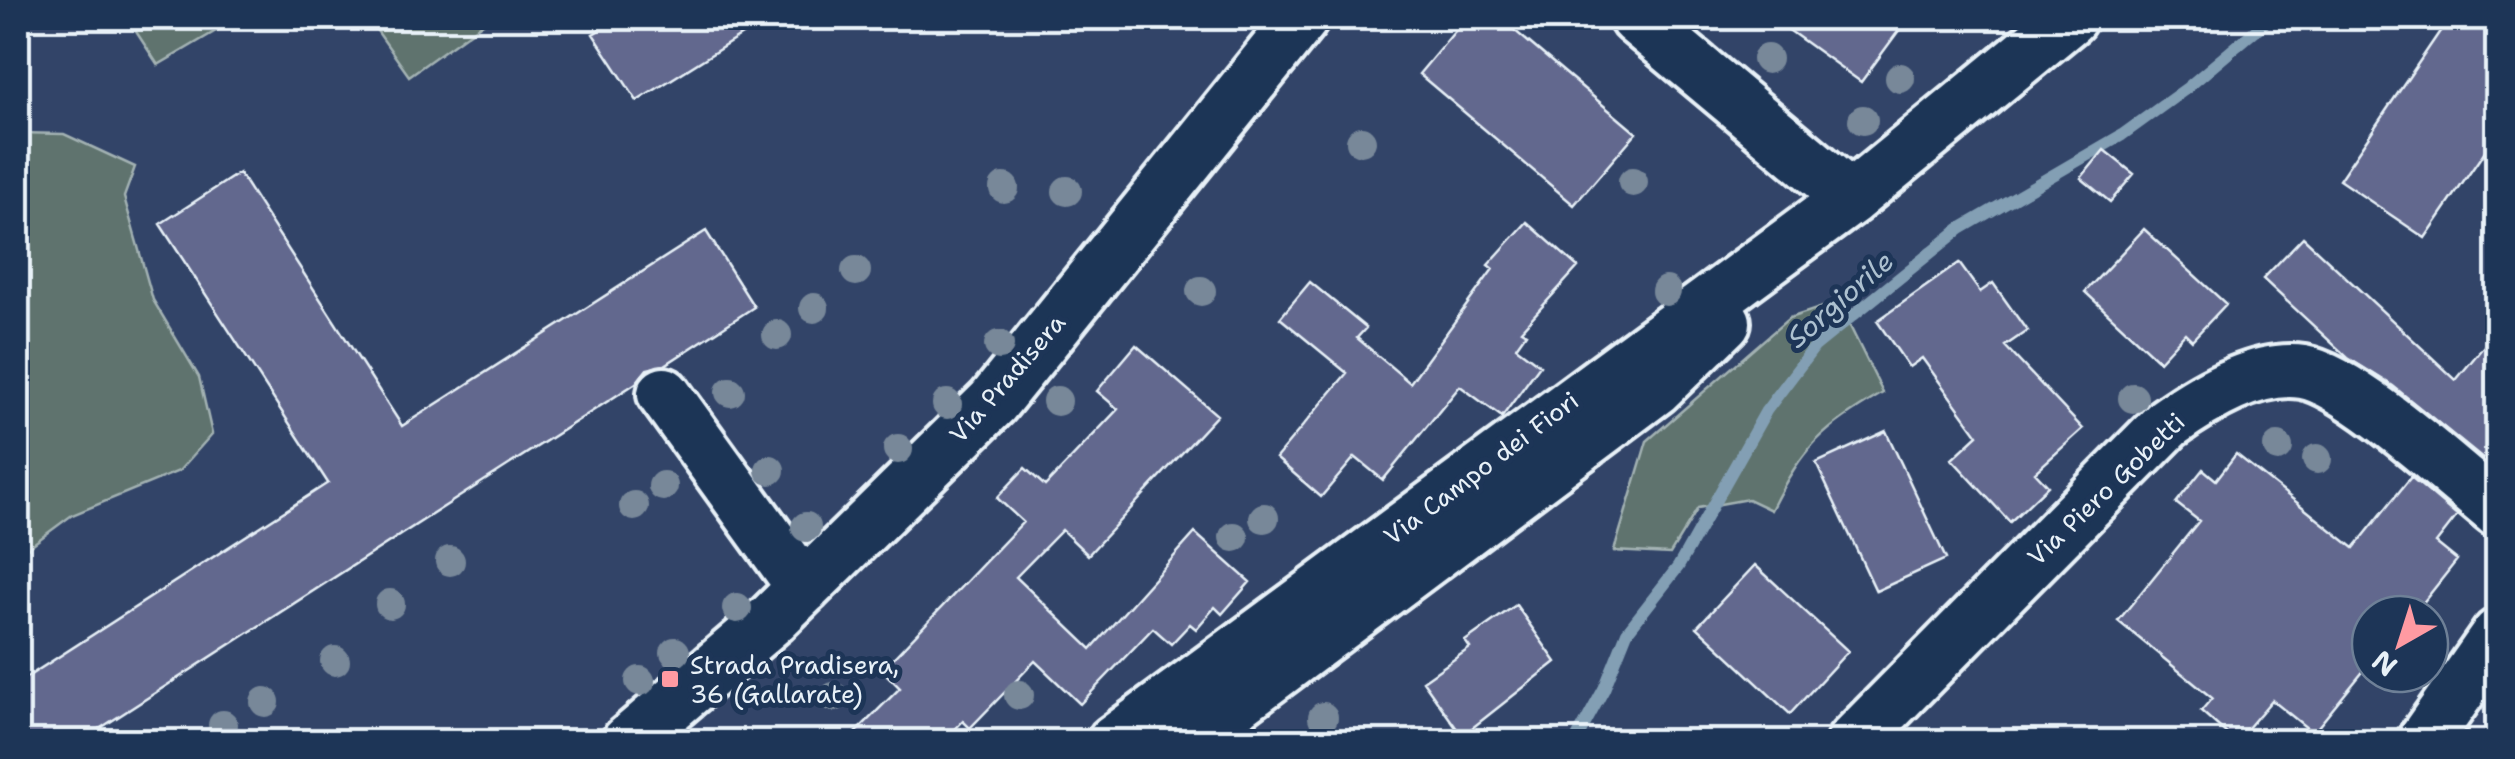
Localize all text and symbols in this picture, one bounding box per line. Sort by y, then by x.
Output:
water label: Sorgiorile [1778,242,1902,356]
street label: Via Pradisera [941,306,1073,450]
street label: Via Campo dei Fiori [1377,383,1585,553]
street label: Via Piero Gobetti [2020,405,2192,573]
north arrow [2350,594,2450,694]
text: N [2364,642,2405,685]
place label: Strada Pradisera, 36 (Gallarate) [690,648,899,711]
marker: Strada Pradisera, 36 (Gallarate) [659,668,681,690]

